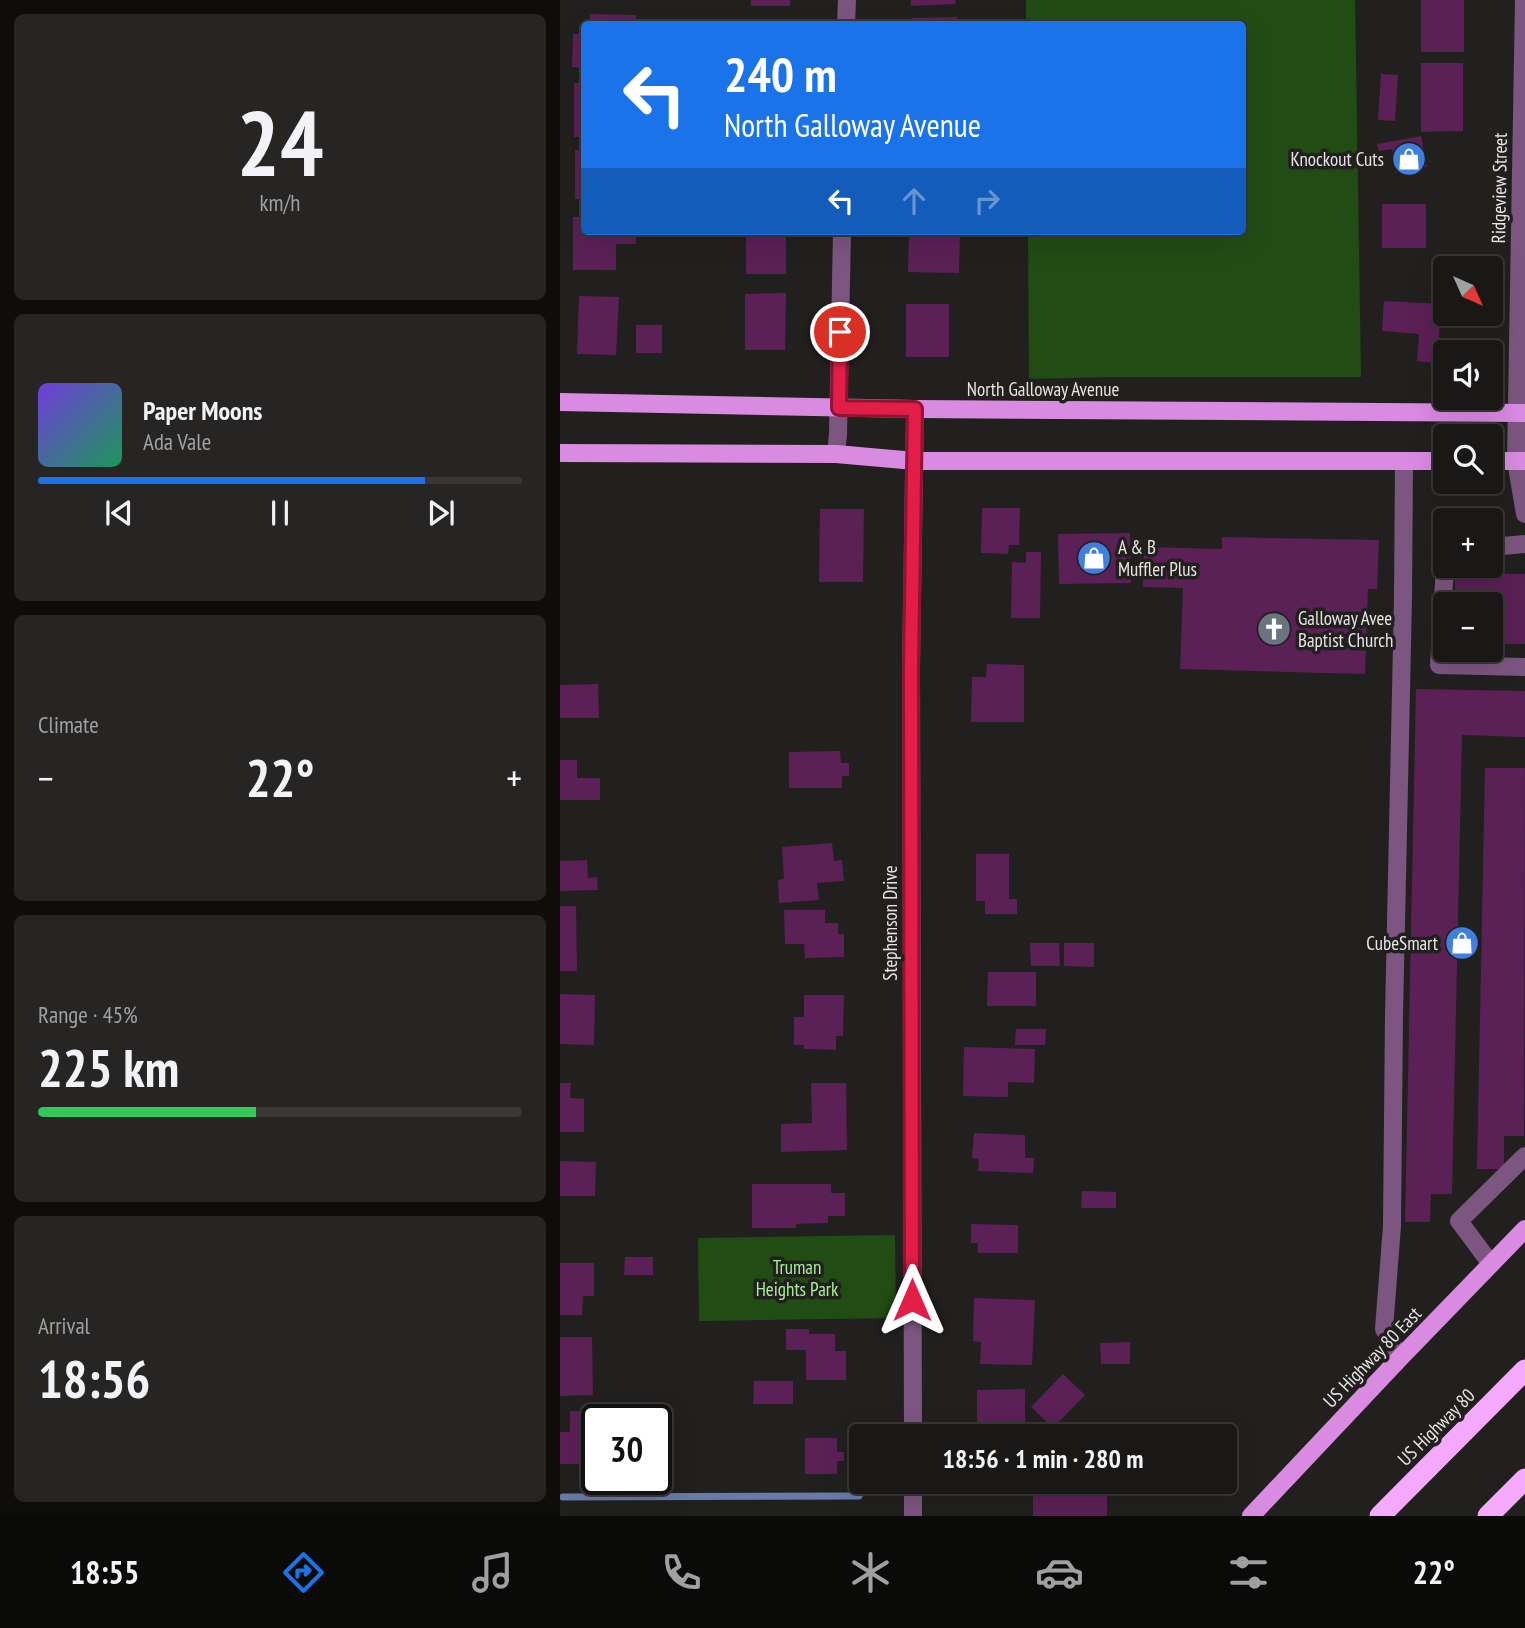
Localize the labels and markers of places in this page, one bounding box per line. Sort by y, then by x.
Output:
shop icon: Knockout Cuts [1390,140,1428,178]
place label: Knockout Cuts [1290,147,1384,171]
pin [810,302,870,362]
place label: A & B Muffler Plus [1118,535,1197,581]
shop icon: A & B Muffler Plus [1075,539,1113,577]
place label: Galloway Avee Baptist Church [1298,606,1393,652]
church icon: Galloway Avee Baptist Church [1255,610,1293,648]
shop icon: CubeSmart [1443,924,1481,962]
place label: CubeSmart [1366,931,1439,955]

